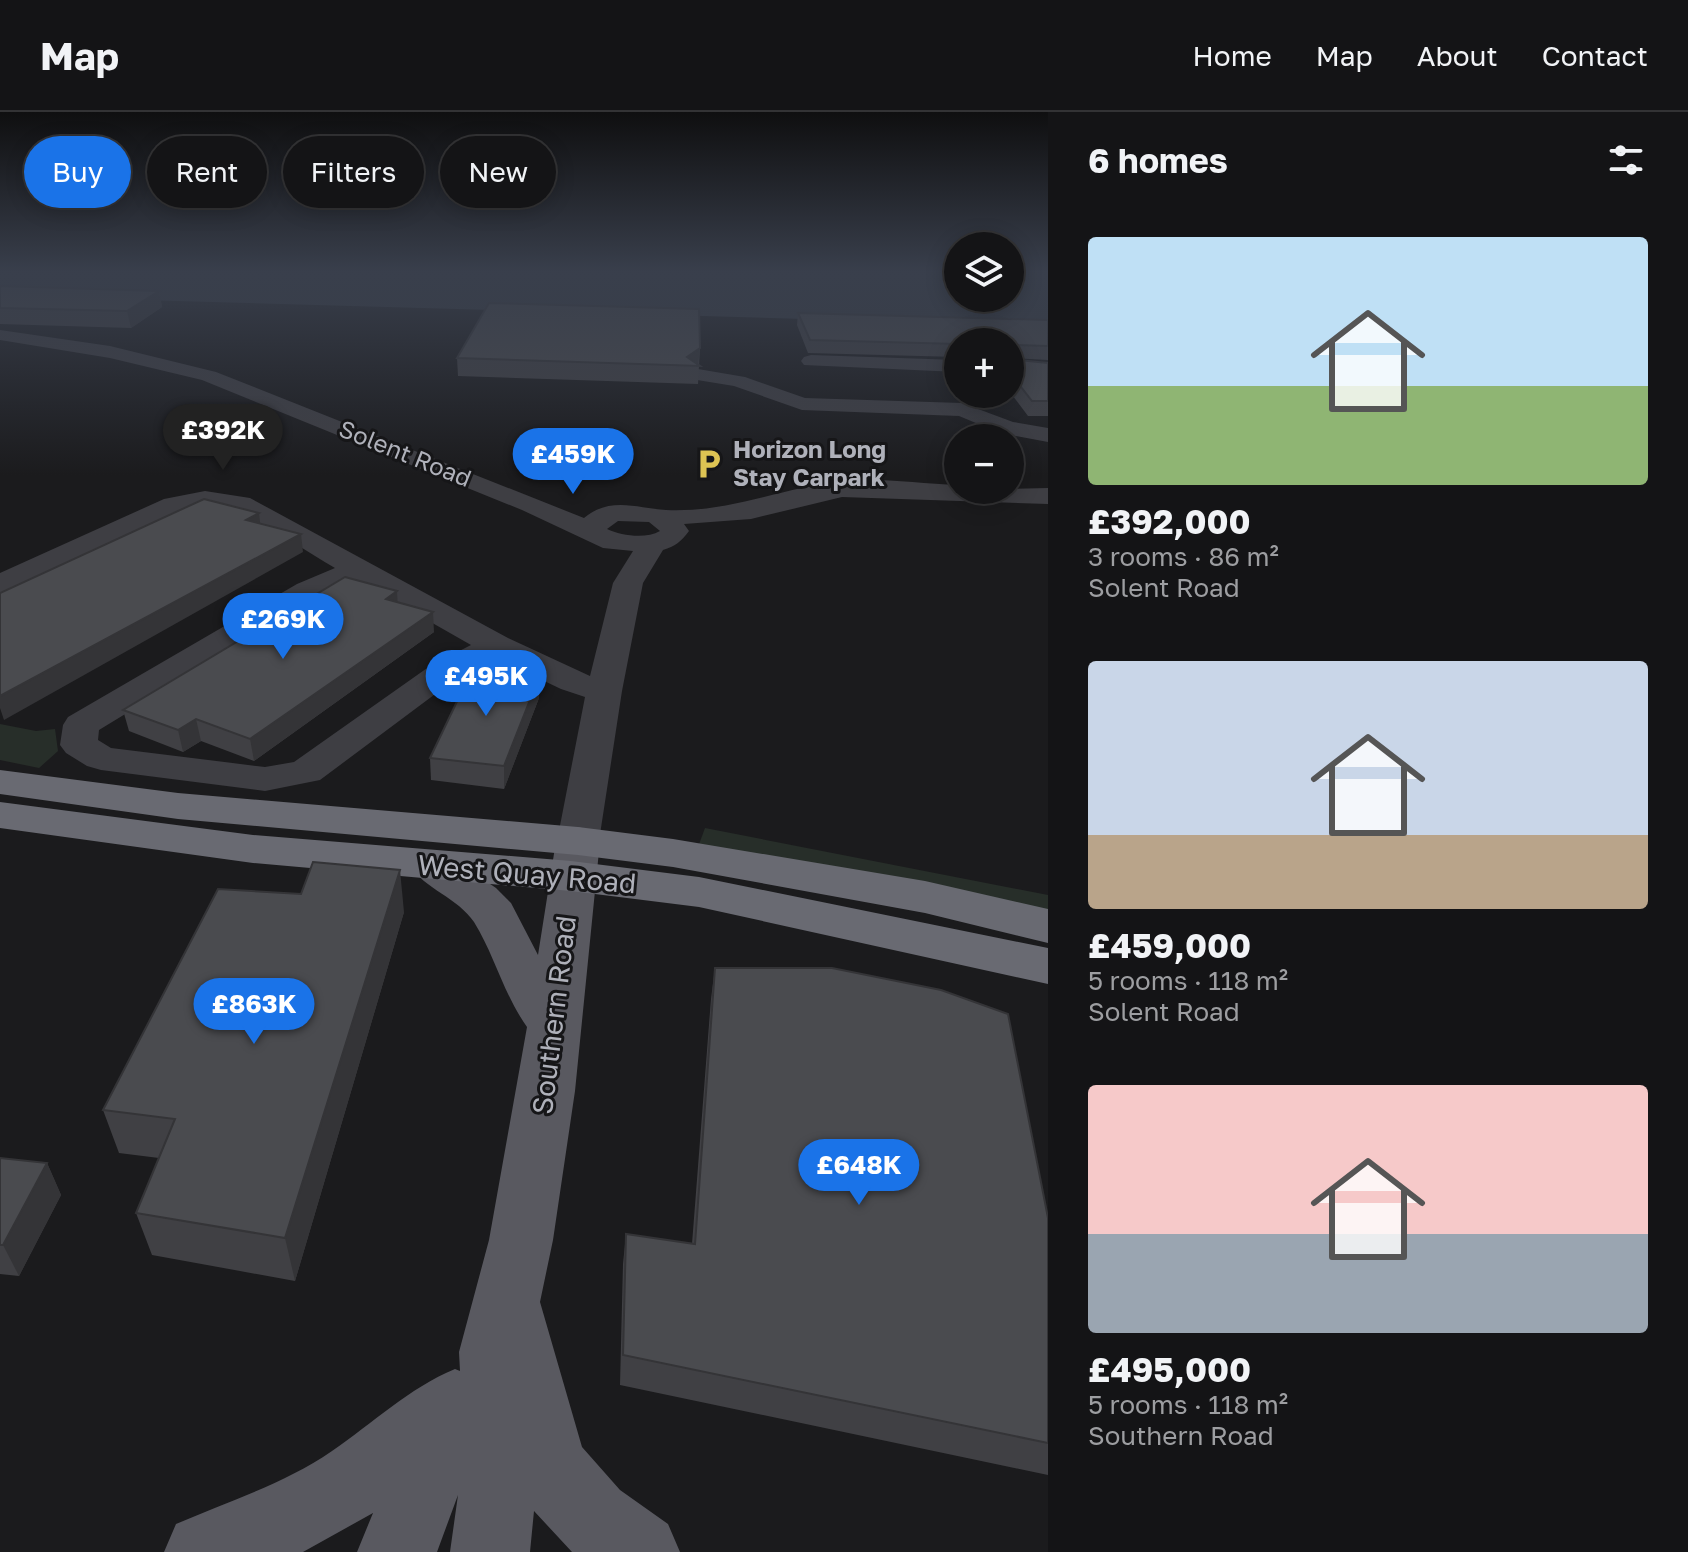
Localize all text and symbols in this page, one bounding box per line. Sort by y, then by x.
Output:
text: Map [40,33,119,78]
text: Home [1193,39,1272,72]
text: Map [1316,39,1373,72]
text: About [1417,39,1498,72]
text: Contact [1542,39,1648,72]
chip: Buy [24,136,131,208]
chip: Rent [147,136,267,208]
chip: Filters [283,136,424,208]
chip: New [440,136,556,208]
icon: filters [1604,138,1648,182]
text: 6 homes [1088,140,1228,180]
map controls [944,232,1024,504]
button: layers [944,232,1024,312]
icon: home [1296,289,1440,433]
button: + [944,328,1024,408]
pin: £392K [167,404,279,472]
street label: Solent Road [335,413,476,492]
text: £392K [181,414,265,445]
button: − [944,424,1024,504]
pin: £459K [517,428,629,496]
place label: Horizon Long Stay Carpark [733,434,886,491]
text: £459K [531,438,615,469]
parking icon: Horizon Long Stay Carpark [692,447,726,481]
text: £392,000 [1088,501,1251,541]
text: 3 rooms · 86 m² [1088,541,1279,572]
text: Solent Road [1088,572,1240,603]
pin: £269K [227,593,339,661]
text: £269K [241,603,325,634]
pin: £495K [430,650,542,718]
text: £495K [444,660,528,691]
icon: home [1296,713,1440,857]
street label: West Quay Road [416,848,638,899]
street label: Southern Road [525,914,582,1116]
text: £459,000 [1088,925,1251,965]
text: 5 rooms · 118 m² [1088,965,1288,996]
pin: £863K [198,978,310,1046]
text: £863K [211,988,297,1019]
text: Solent Road [1088,996,1240,1027]
icon: home [1296,1137,1440,1281]
pin: £648K [803,1139,915,1207]
text: £648K [816,1149,902,1180]
text: £495,000 [1088,1349,1251,1389]
text: 5 rooms · 118 m² [1088,1389,1288,1420]
text: Southern Road [1088,1420,1274,1451]

